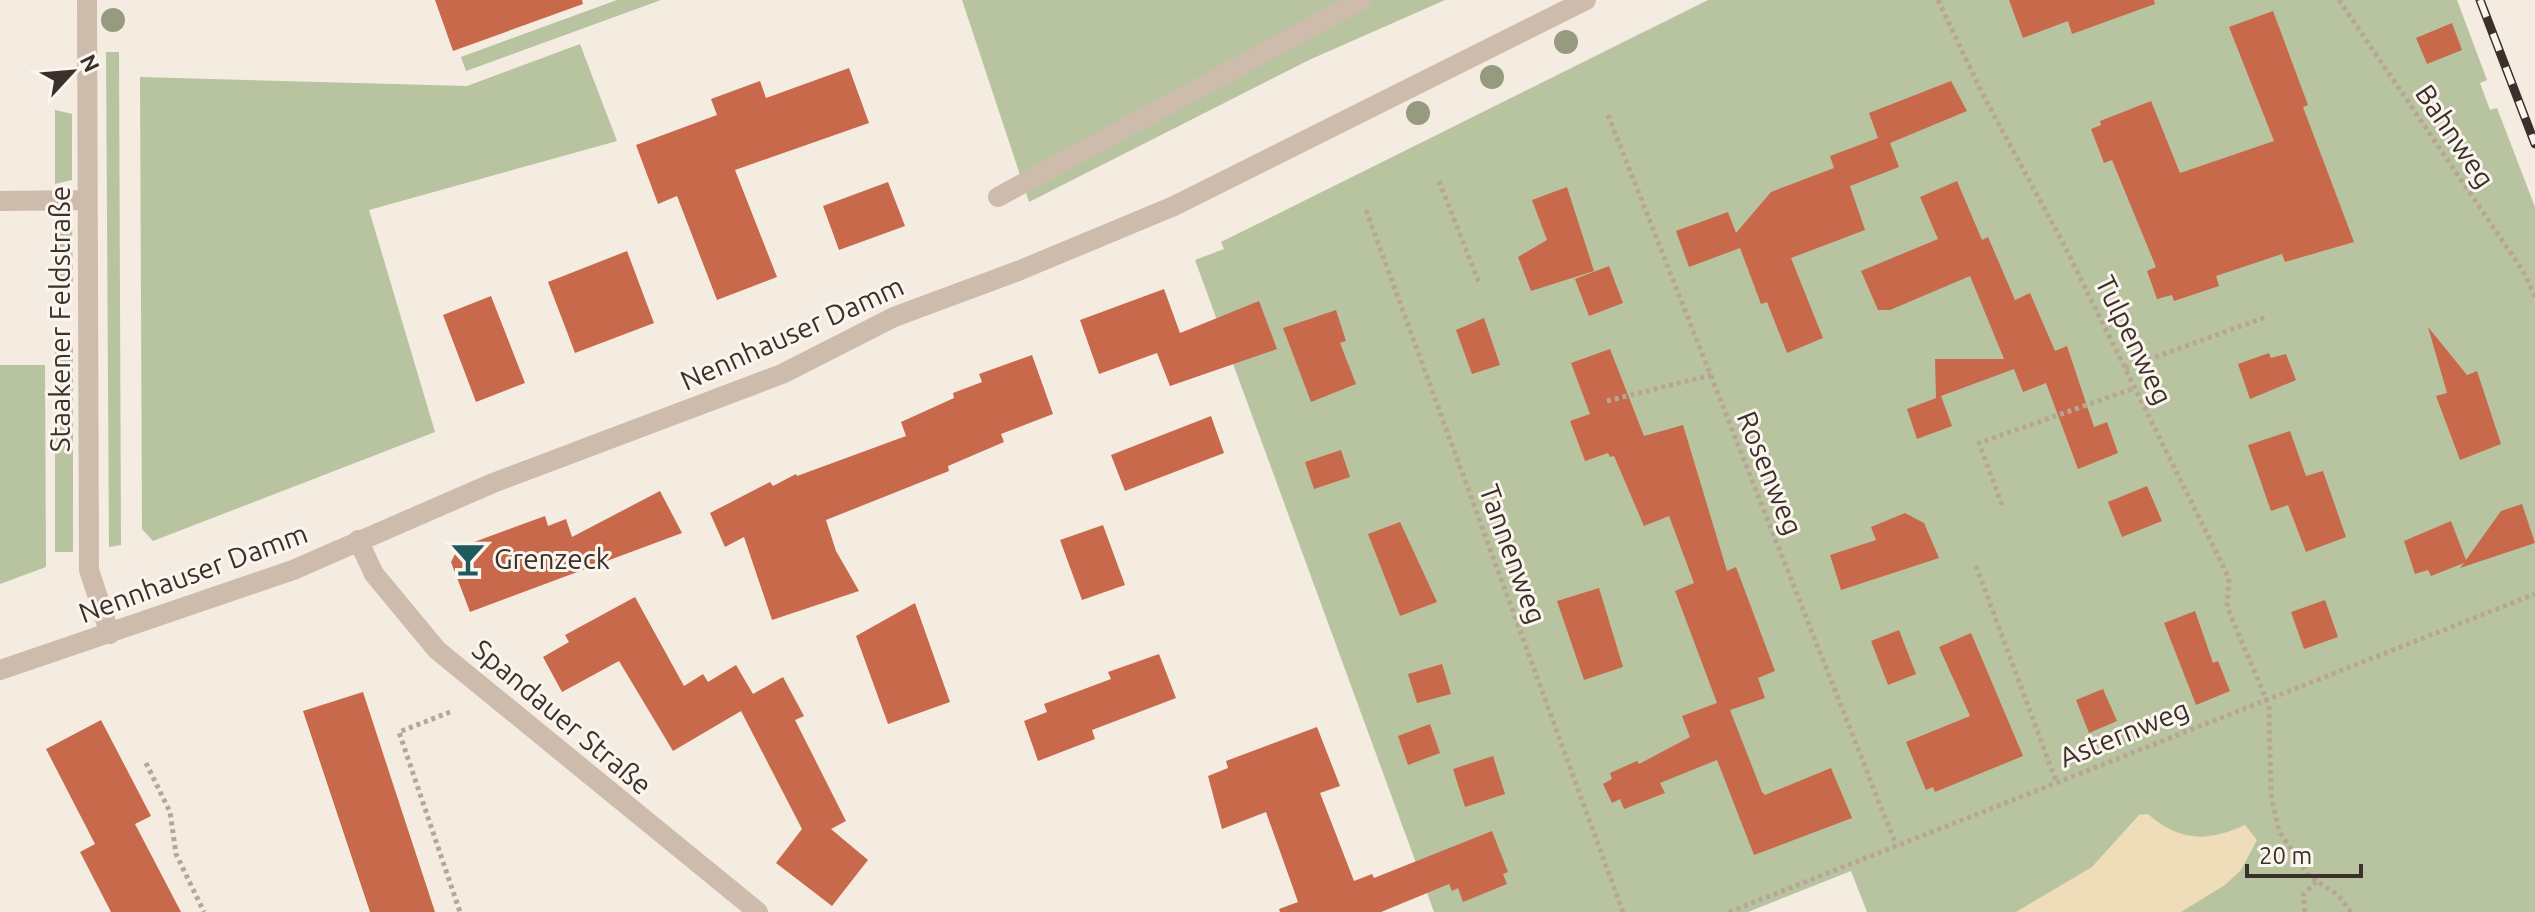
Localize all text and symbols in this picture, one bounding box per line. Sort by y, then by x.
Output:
north arrow [32,32,112,112]
text: N [76,50,105,76]
street label: Bahnweg [2410,78,2501,193]
street label: Staakener Feldstraße [44,186,75,452]
street label: Nennhauser Damm [675,269,908,396]
street label: Tulpenweg [2090,270,2179,409]
street label: Rosenweg [1732,406,1809,539]
street label: Tannenweg [1474,480,1553,628]
street label: Nennhauser Damm [74,517,311,628]
bar icon: Grenzeck [449,540,487,578]
place label: Grenzeck [494,543,610,574]
street label: Spandauer Straße [467,633,658,800]
street label: Asternweg [2055,693,2193,773]
scale bar [2247,828,2361,878]
text: 20 m [2259,842,2312,869]

